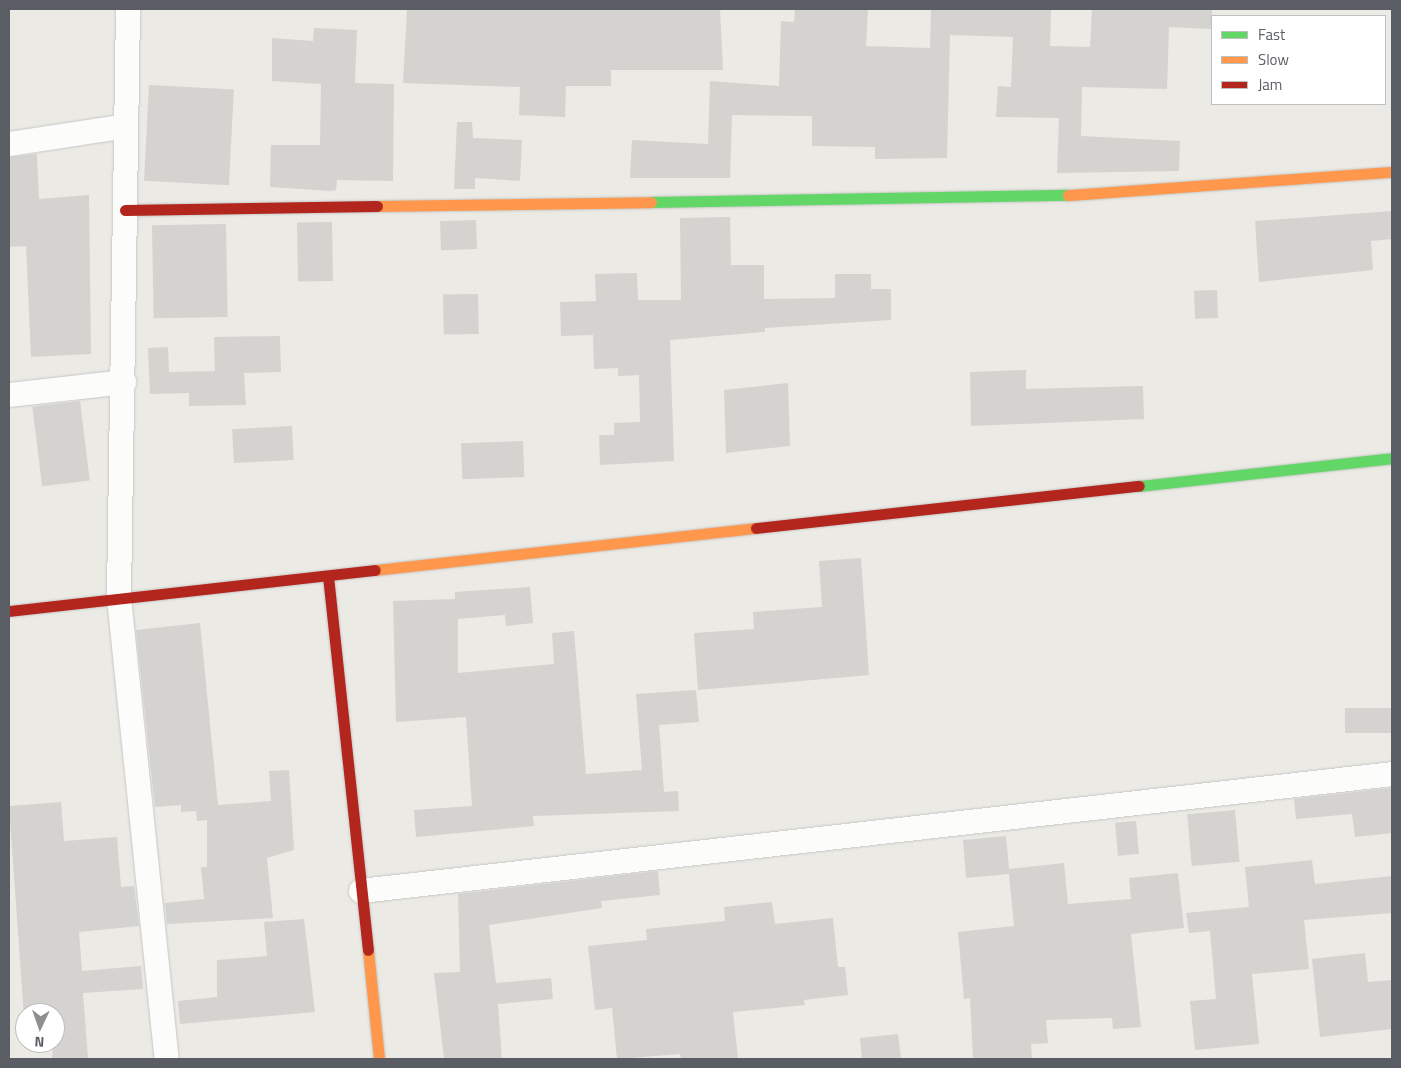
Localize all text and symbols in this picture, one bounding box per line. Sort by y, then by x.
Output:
legend [1211,15,1386,105]
text: Fast [1258,23,1285,46]
text: Slow [1258,48,1289,71]
text: Jam [1258,73,1282,96]
north arrow [15,1003,65,1053]
text: N [34,1032,45,1053]

